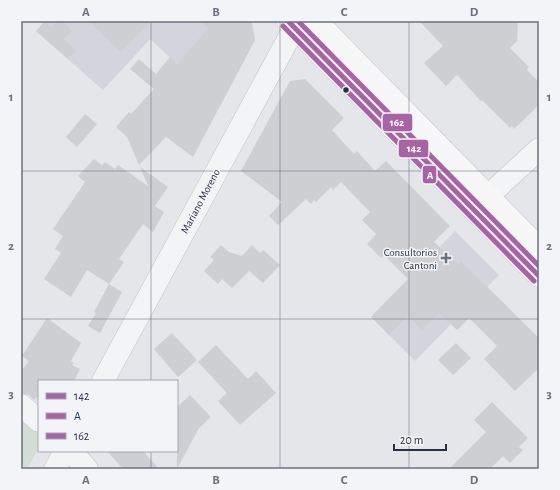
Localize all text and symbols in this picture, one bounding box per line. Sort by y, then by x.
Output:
text: A [82,6,90,19]
text: B [212,6,220,19]
text: C [341,6,348,19]
text: D [470,6,479,19]
unlabelled marker [341,85,351,95]
text: 1 [9,91,13,104]
text: 1 [547,91,551,104]
line badge: 162 [382,113,413,132]
text: 162 [390,117,404,128]
line badge: 142 [398,139,429,158]
text: 142 [407,143,421,154]
line badge: A [422,165,437,184]
street label: Mariano Moreno [179,167,222,235]
text: A [427,170,434,181]
text: 2 [8,240,14,253]
text: 2 [546,240,552,253]
place label: Consultorios Cantoni [384,247,437,271]
marker: Consultorios Cantoni [440,252,452,264]
legend [38,380,178,452]
text: 3 [8,388,14,401]
text: 3 [546,388,552,401]
text: 142 [74,390,90,402]
text: A [74,410,81,422]
scale bar [394,426,446,452]
text: 162 [74,430,90,442]
text: 20 m [400,434,423,446]
text: A [82,474,90,487]
text: B [212,474,220,487]
text: C [341,474,348,487]
text: D [470,474,479,487]

